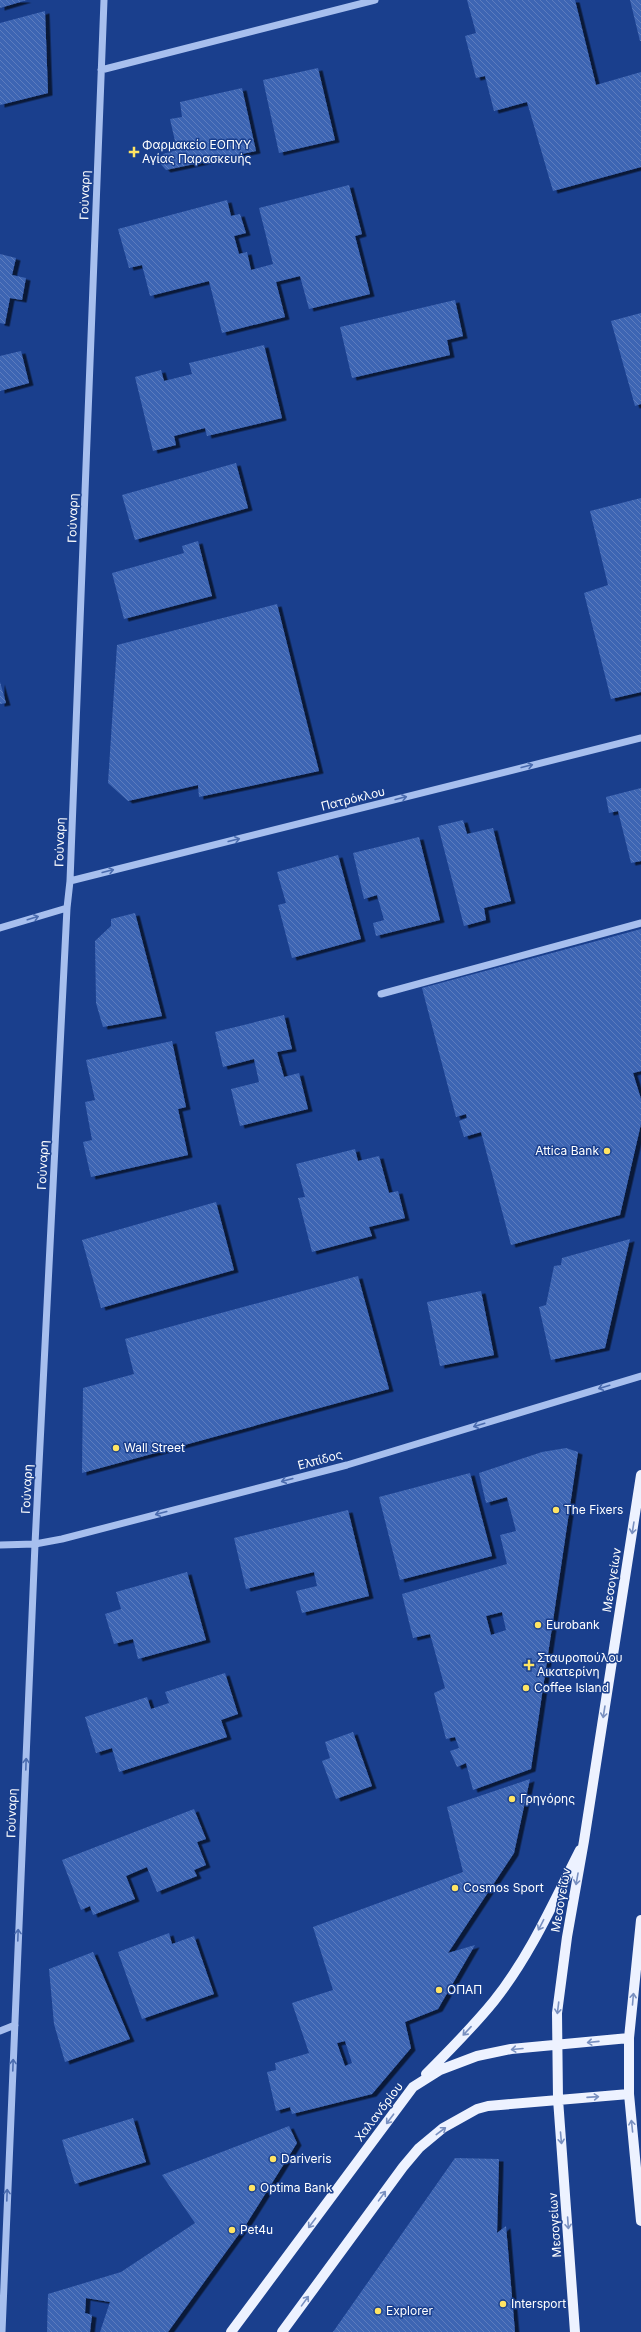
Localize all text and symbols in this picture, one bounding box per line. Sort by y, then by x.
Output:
place label: Φαρμακείο ΕΟΠΥΥ Αγίας Παρασκευής [142,137,252,166]
marker: Φαρμακείο ΕΟΠΥΥ Αγίας Παρασκευής [129,147,139,157]
street label: Γούναρη [76,170,93,220]
street label: Γούναρη [64,493,81,543]
one-way arrow [520,762,533,770]
street label: Πατρόκλου [319,783,386,814]
one-way arrow [394,794,407,801]
street label: Γούναρη [51,817,68,867]
one-way arrow [227,835,240,843]
one-way arrow [101,867,114,875]
one-way arrow [27,914,40,921]
street label: Γούναρη [34,1140,51,1190]
place label: Attica Bank [535,1143,599,1158]
marker: Attica Bank [602,1146,612,1156]
one-way arrow [597,1384,610,1391]
one-way arrow [473,1422,486,1429]
place label: Wall Street [124,1440,185,1455]
marker: Wall Street [111,1443,121,1453]
street label: Ελπίδος [296,1446,344,1473]
street label: Γούναρη [18,1464,35,1514]
one-way arrow [281,1477,294,1484]
place label: The Fixers [564,1502,623,1517]
marker: The Fixers [551,1505,561,1515]
one-way arrow [155,1510,168,1517]
one-way arrow [629,1521,637,1534]
street label: Μεσογείων [599,1547,624,1613]
place label: Eurobank [546,1617,600,1632]
marker: Eurobank [533,1620,543,1630]
place label: Σταυροπούλου Αικατερίνη [537,1650,623,1679]
marker: Σταυροπούλου Αικατερίνη [524,1660,534,1670]
place label: Coffee Island [534,1680,609,1695]
marker: Coffee Island [521,1683,531,1693]
one-way arrow [600,1705,608,1718]
one-way arrow [22,1757,29,1770]
street label: Γούναρη [3,1788,20,1838]
place label: Γρηγόρης [520,1791,575,1806]
marker: Γρηγόρης [507,1794,517,1804]
street label: Μεσογείων [547,1867,574,1933]
one-way arrow [573,1872,581,1885]
place label: Cosmos Sport [463,1880,544,1895]
marker: Cosmos Sport [450,1883,460,1893]
one-way arrow [537,1919,545,1931]
one-way arrow [15,1929,22,1942]
place label: ΟΠΑΠ [447,1982,482,1997]
marker: ΟΠΑΠ [434,1985,444,1995]
one-way arrow [629,1993,636,2006]
one-way arrow [554,2001,562,2014]
one-way arrow [463,2026,472,2036]
one-way arrow [587,2038,600,2045]
one-way arrow [511,2045,524,2052]
one-way arrow [9,2059,17,2072]
street label: Χαλανδρίου [351,2079,406,2144]
one-way arrow [586,2093,599,2100]
one-way arrow [386,2113,394,2124]
one-way arrow [628,2120,636,2133]
one-way arrow [435,2126,446,2135]
one-way arrow [557,2131,565,2144]
place label: Dariveris [281,2151,331,2166]
marker: Dariveris [268,2154,278,2164]
place label: Optima Bank [260,2180,333,2195]
marker: Optima Bank [247,2183,257,2193]
one-way arrow [4,2189,11,2202]
one-way arrow [378,2190,386,2201]
street label: Μεσογείων [545,2192,564,2258]
one-way arrow [308,2217,316,2228]
one-way arrow [564,2217,572,2230]
place label: Pet4u [240,2222,273,2237]
marker: Pet4u [227,2225,237,2235]
one-way arrow [301,2295,309,2306]
place label: Intersport [511,2296,566,2311]
marker: Intersport [498,2299,508,2309]
place label: Explorer [386,2303,434,2318]
marker: Explorer [373,2306,383,2316]

